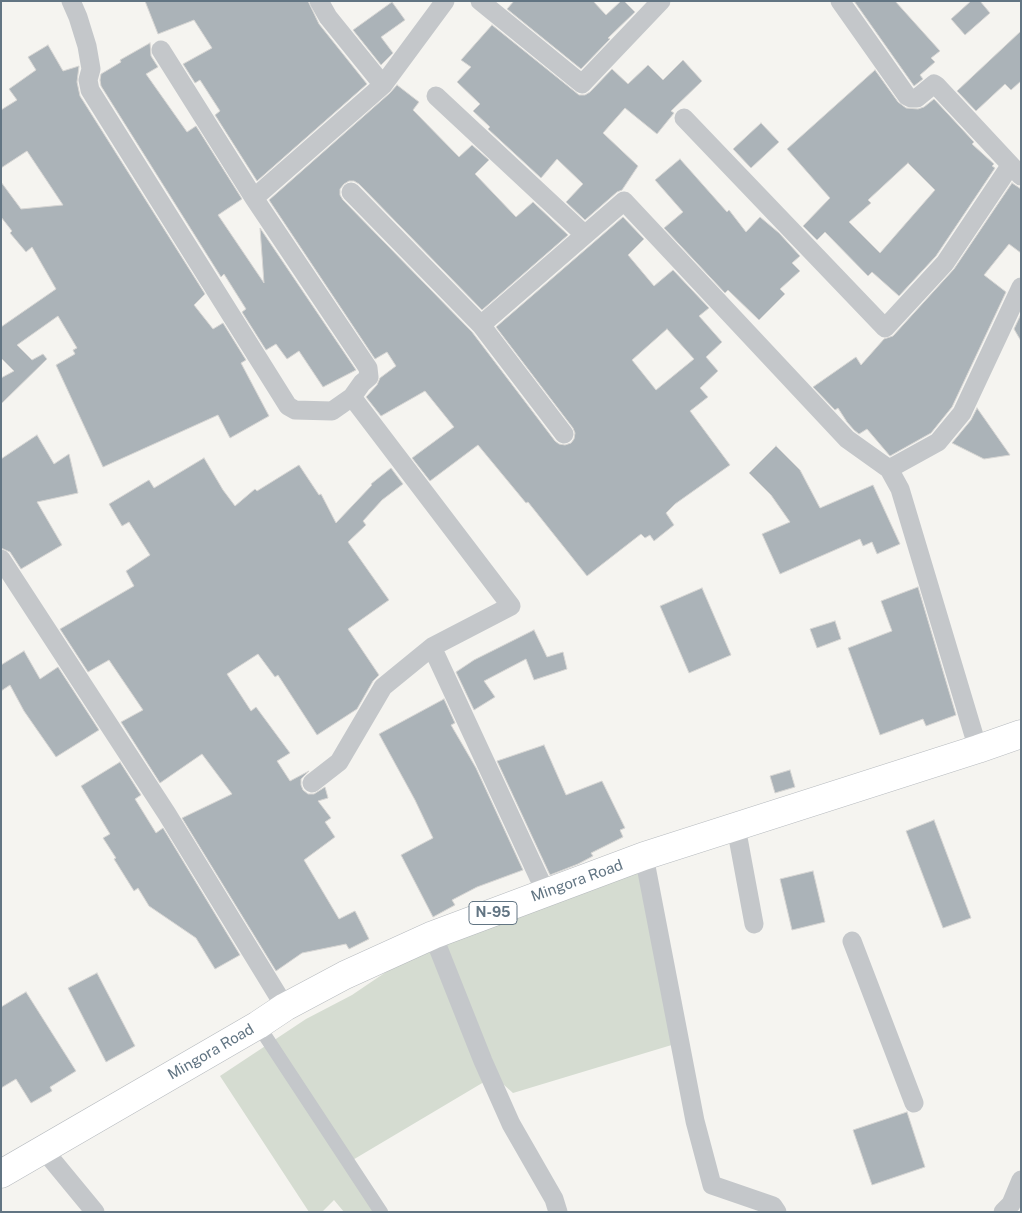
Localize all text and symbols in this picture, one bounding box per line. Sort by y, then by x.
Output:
street label: Mingora Road [529,856,625,906]
road number: N-95 [469,901,517,924]
street label: Mingora Road [165,1020,257,1084]

